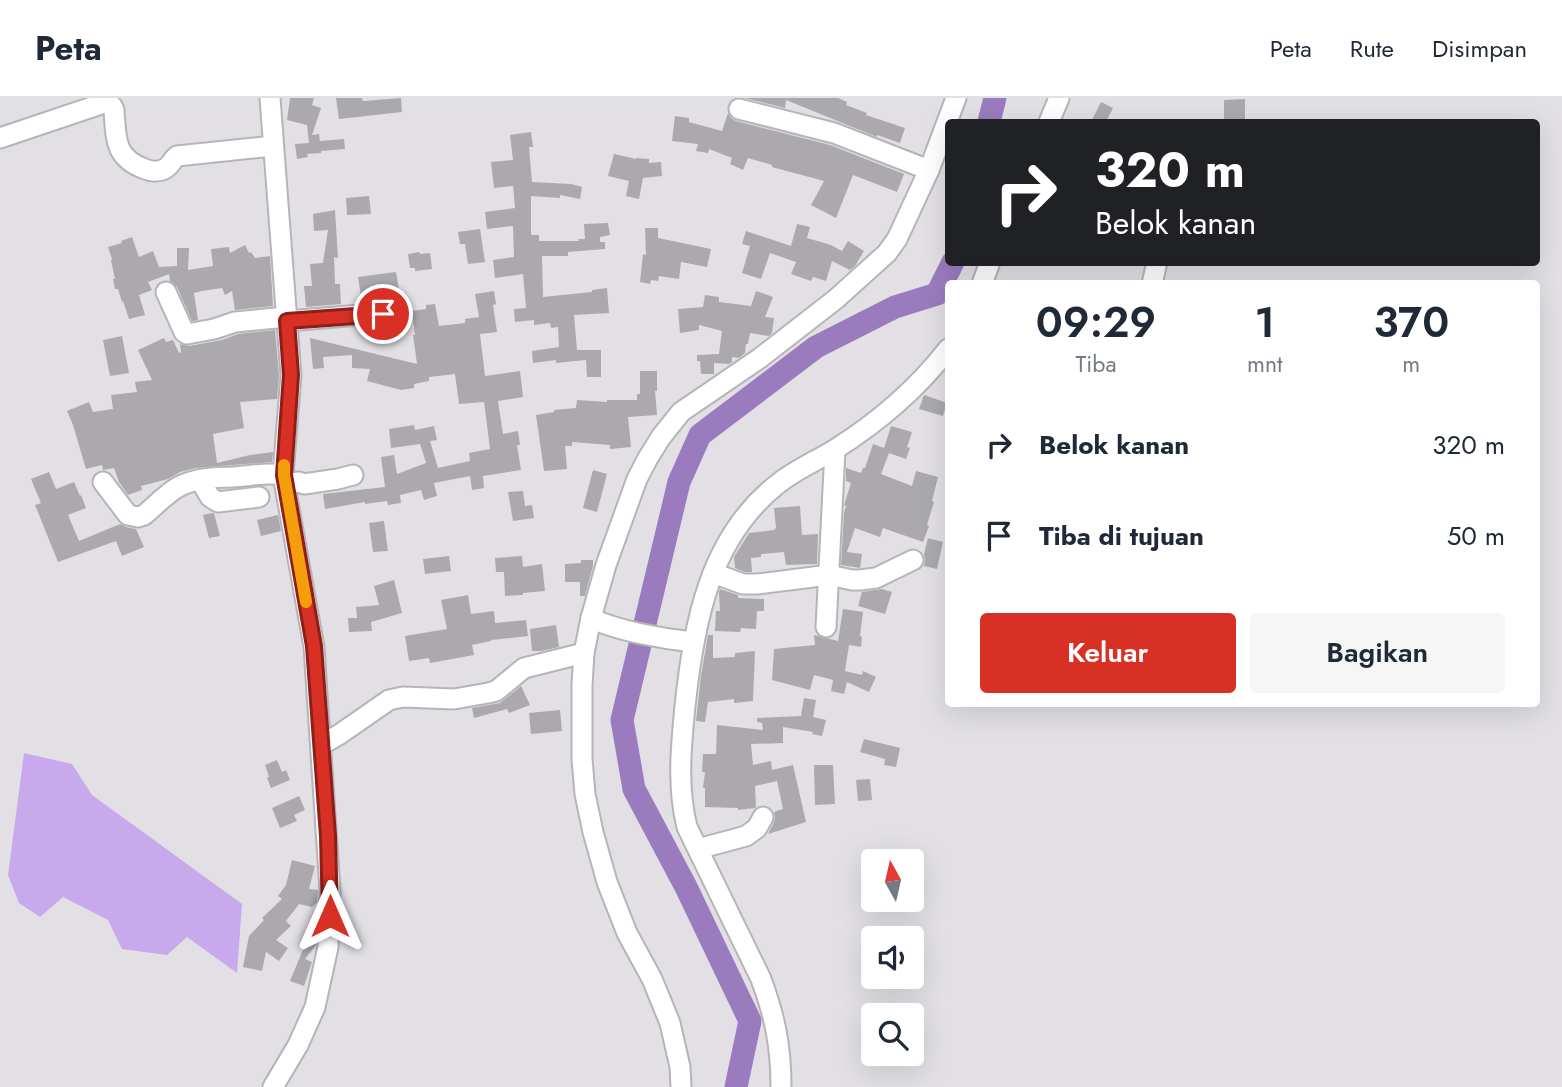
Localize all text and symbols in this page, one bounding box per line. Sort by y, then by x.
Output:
text: Peta [35,25,102,72]
text: Peta [1270,31,1312,66]
text: Rute [1350,31,1394,66]
text: Disimpan [1432,31,1527,66]
text: 320 m [1095,135,1245,205]
icon: right [980,147,1071,238]
text: Belok kanan [1095,200,1256,246]
pin [353,284,413,344]
text: 09:29 [1036,292,1156,353]
text: 1 [1255,292,1275,353]
text: 370 [1373,292,1449,353]
icon: arrive [364,295,402,333]
text: Tiba [1076,347,1116,381]
text: mnt [1247,347,1283,381]
text: m [1402,347,1420,381]
icon: right [980,426,1018,464]
text: Belok kanan [1039,426,1189,464]
text: 320 m [1432,426,1505,464]
icon: arrive [980,517,1018,555]
text: Tiba di tujuan [1039,517,1204,555]
text: 50 m [1447,517,1505,555]
button: Keluar [980,613,1236,693]
button: Bagikan [1250,613,1505,693]
north arrow [861,849,924,912]
map controls [861,849,924,1066]
position arrow [293,879,367,953]
button: sound [861,926,924,989]
button: search [861,1003,924,1066]

